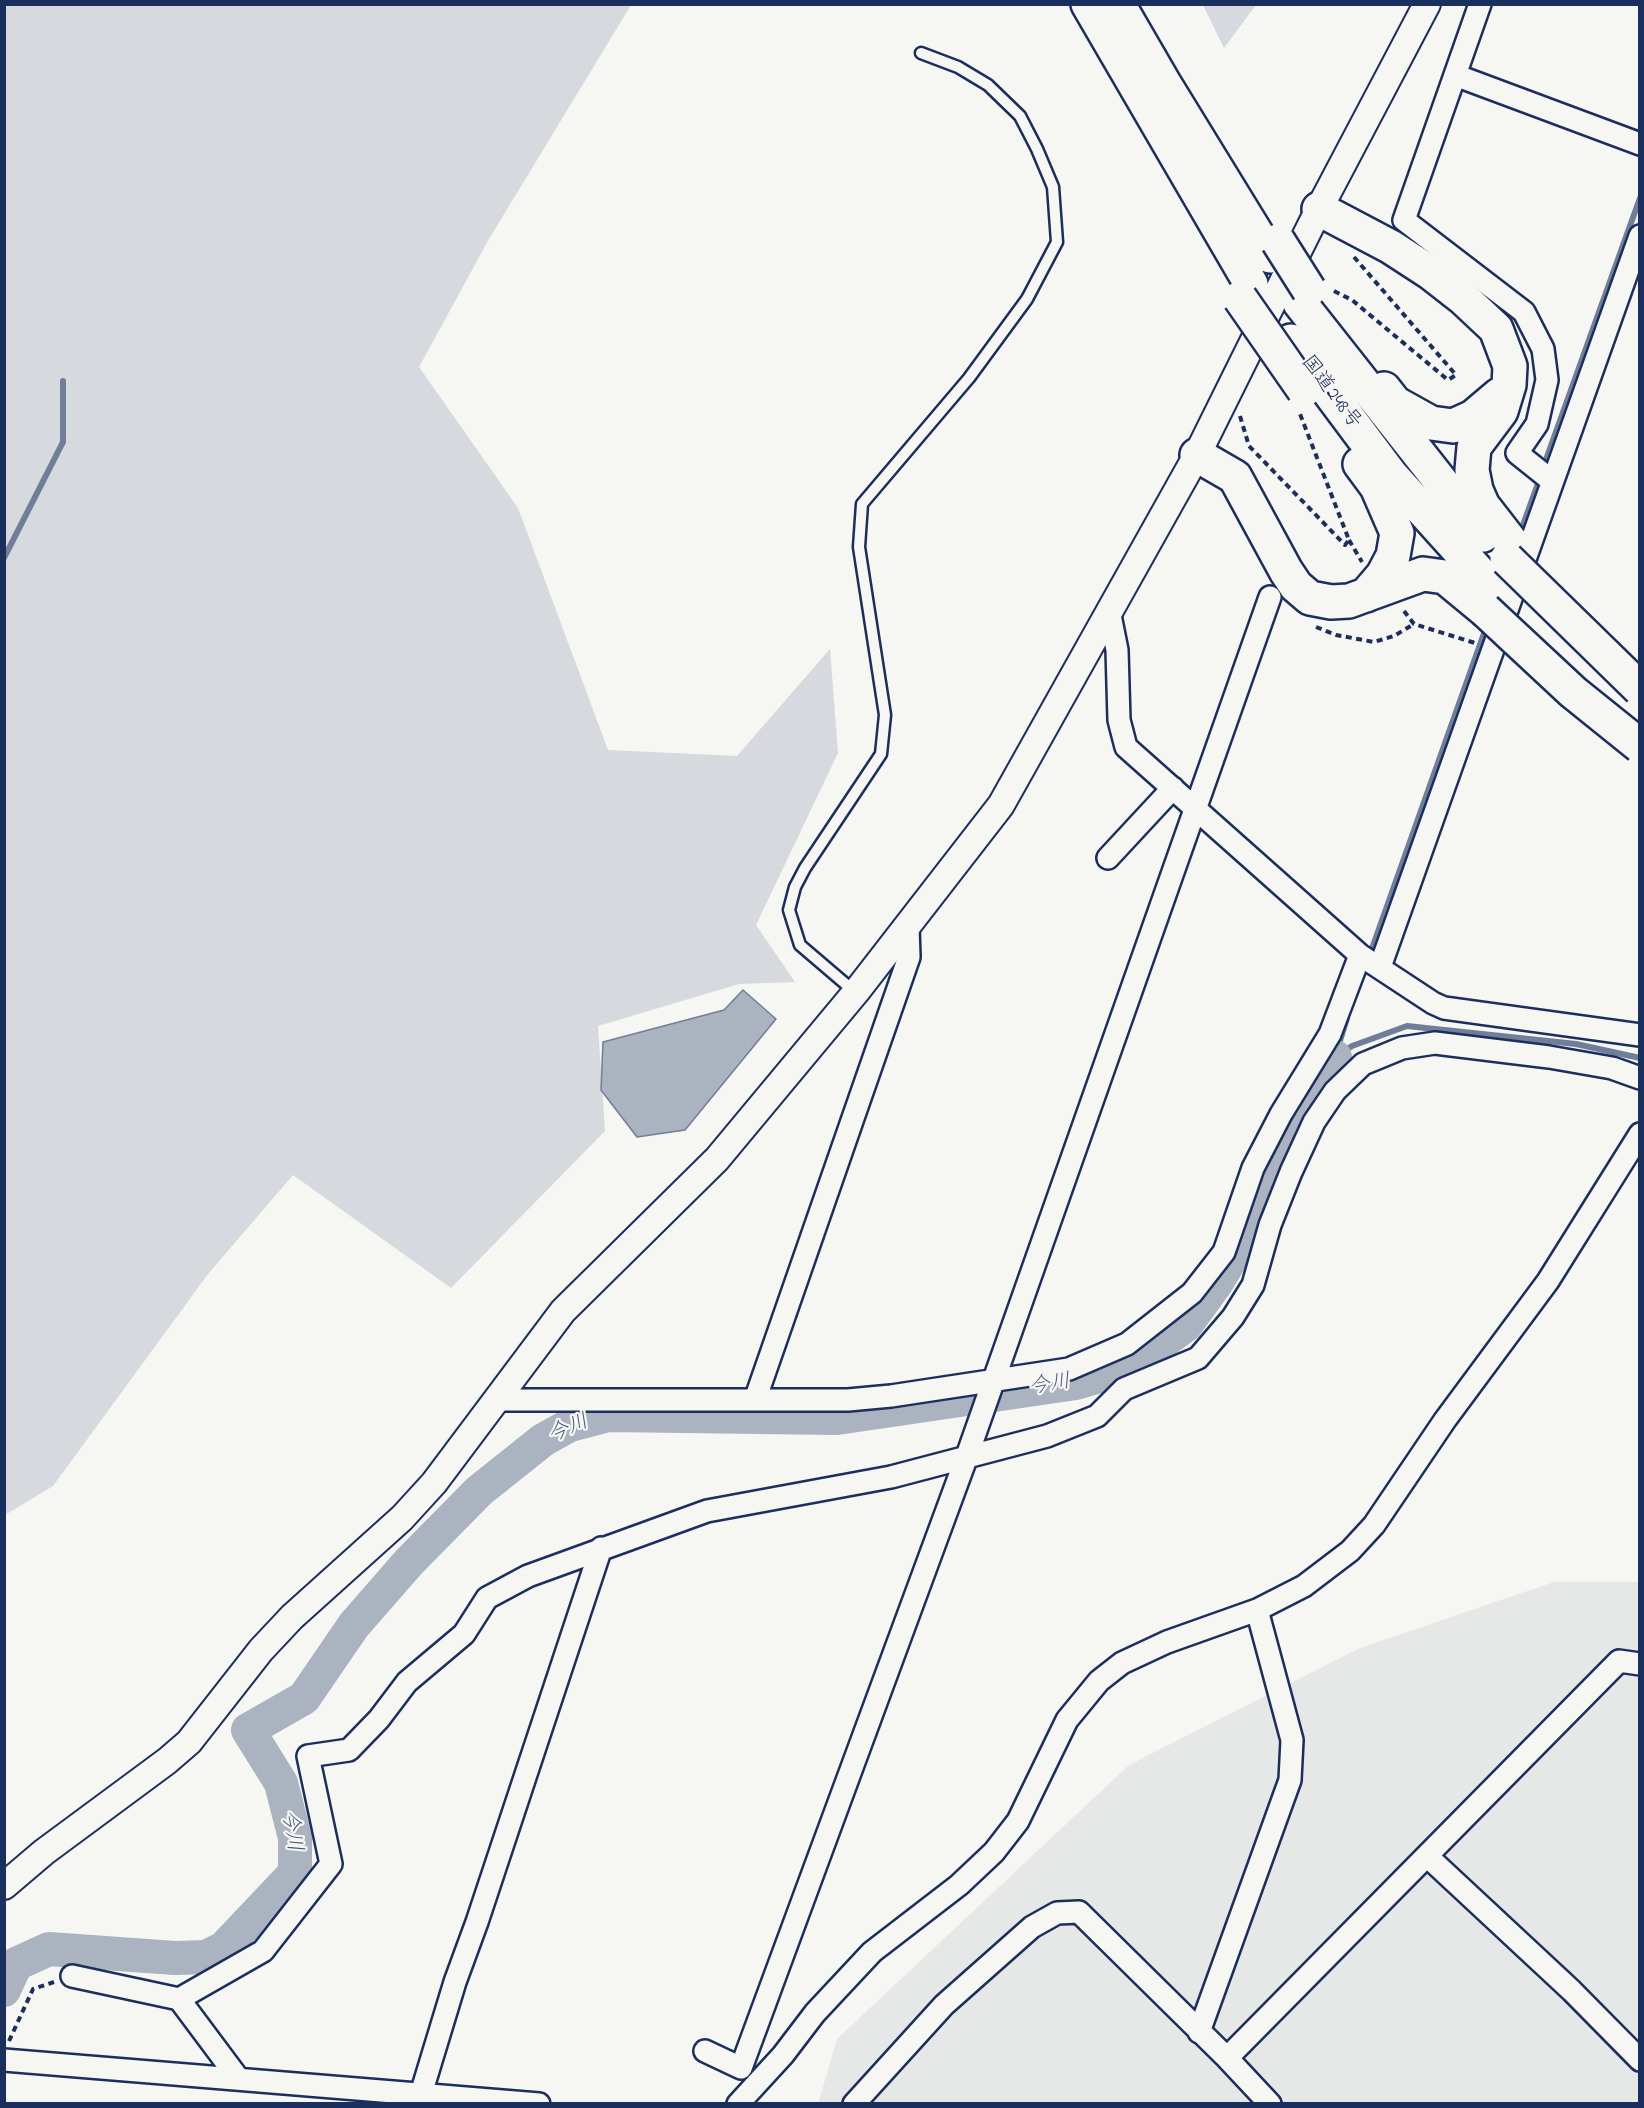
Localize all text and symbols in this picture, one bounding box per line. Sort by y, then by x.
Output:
street label: 国道248号 [1295,352,1365,434]
water label: 今川 [1027,1370,1073,1402]
water label: 今川 [545,1410,593,1450]
water label: 今川 [274,1808,306,1854]

